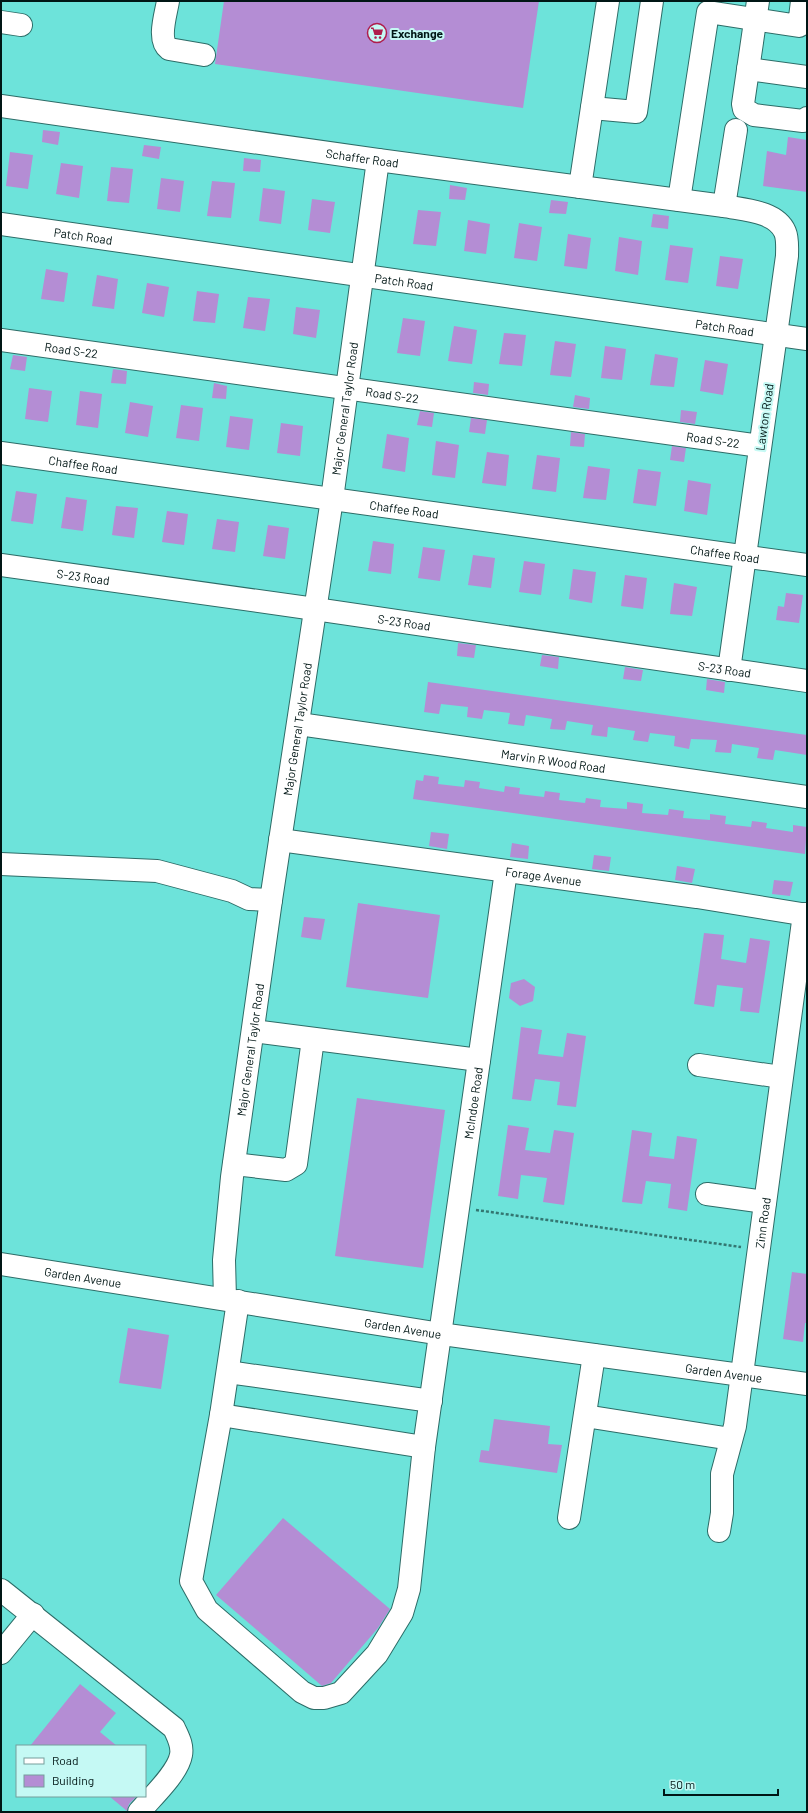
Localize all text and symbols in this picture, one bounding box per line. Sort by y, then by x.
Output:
supermarket icon: Exchange [366,22,388,44]
place label: Exchange [391,26,444,40]
street label: Schaffer Road [325,146,400,170]
street label: Patch Road [53,225,113,247]
street label: Patch Road [374,270,434,293]
street label: Patch Road [694,316,755,338]
street label: Road S-22 [44,339,99,360]
street label: Major General Taylor Road [328,341,360,476]
street label: Lawton Road [752,383,776,451]
street label: Road S-22 [365,384,420,405]
street label: Road S-22 [686,429,741,450]
street label: Chaffee Road [48,453,119,476]
street label: Chaffee Road [369,497,440,521]
street label: Chaffee Road [690,542,760,565]
street label: S-23 Road [56,566,111,587]
street label: S-23 Road [377,611,431,633]
street label: S-23 Road [697,658,752,680]
street label: Major General Taylor Road [280,662,314,796]
street label: Marvin R Wood Road [500,746,607,775]
street label: Forage Avenue [505,864,583,888]
street label: Major General Taylor Road [234,982,266,1117]
street label: McIndoe Road [461,1066,485,1140]
street label: Zinn Road [752,1196,773,1249]
street label: Garden Avenue [43,1264,122,1290]
street label: Garden Avenue [363,1315,442,1341]
street label: Garden Avenue [684,1360,763,1385]
legend [16,1745,146,1797]
text: Road [52,1753,79,1767]
scale bar [664,1771,778,1797]
text: Building [52,1773,94,1787]
text: 50 m [670,1777,695,1791]

